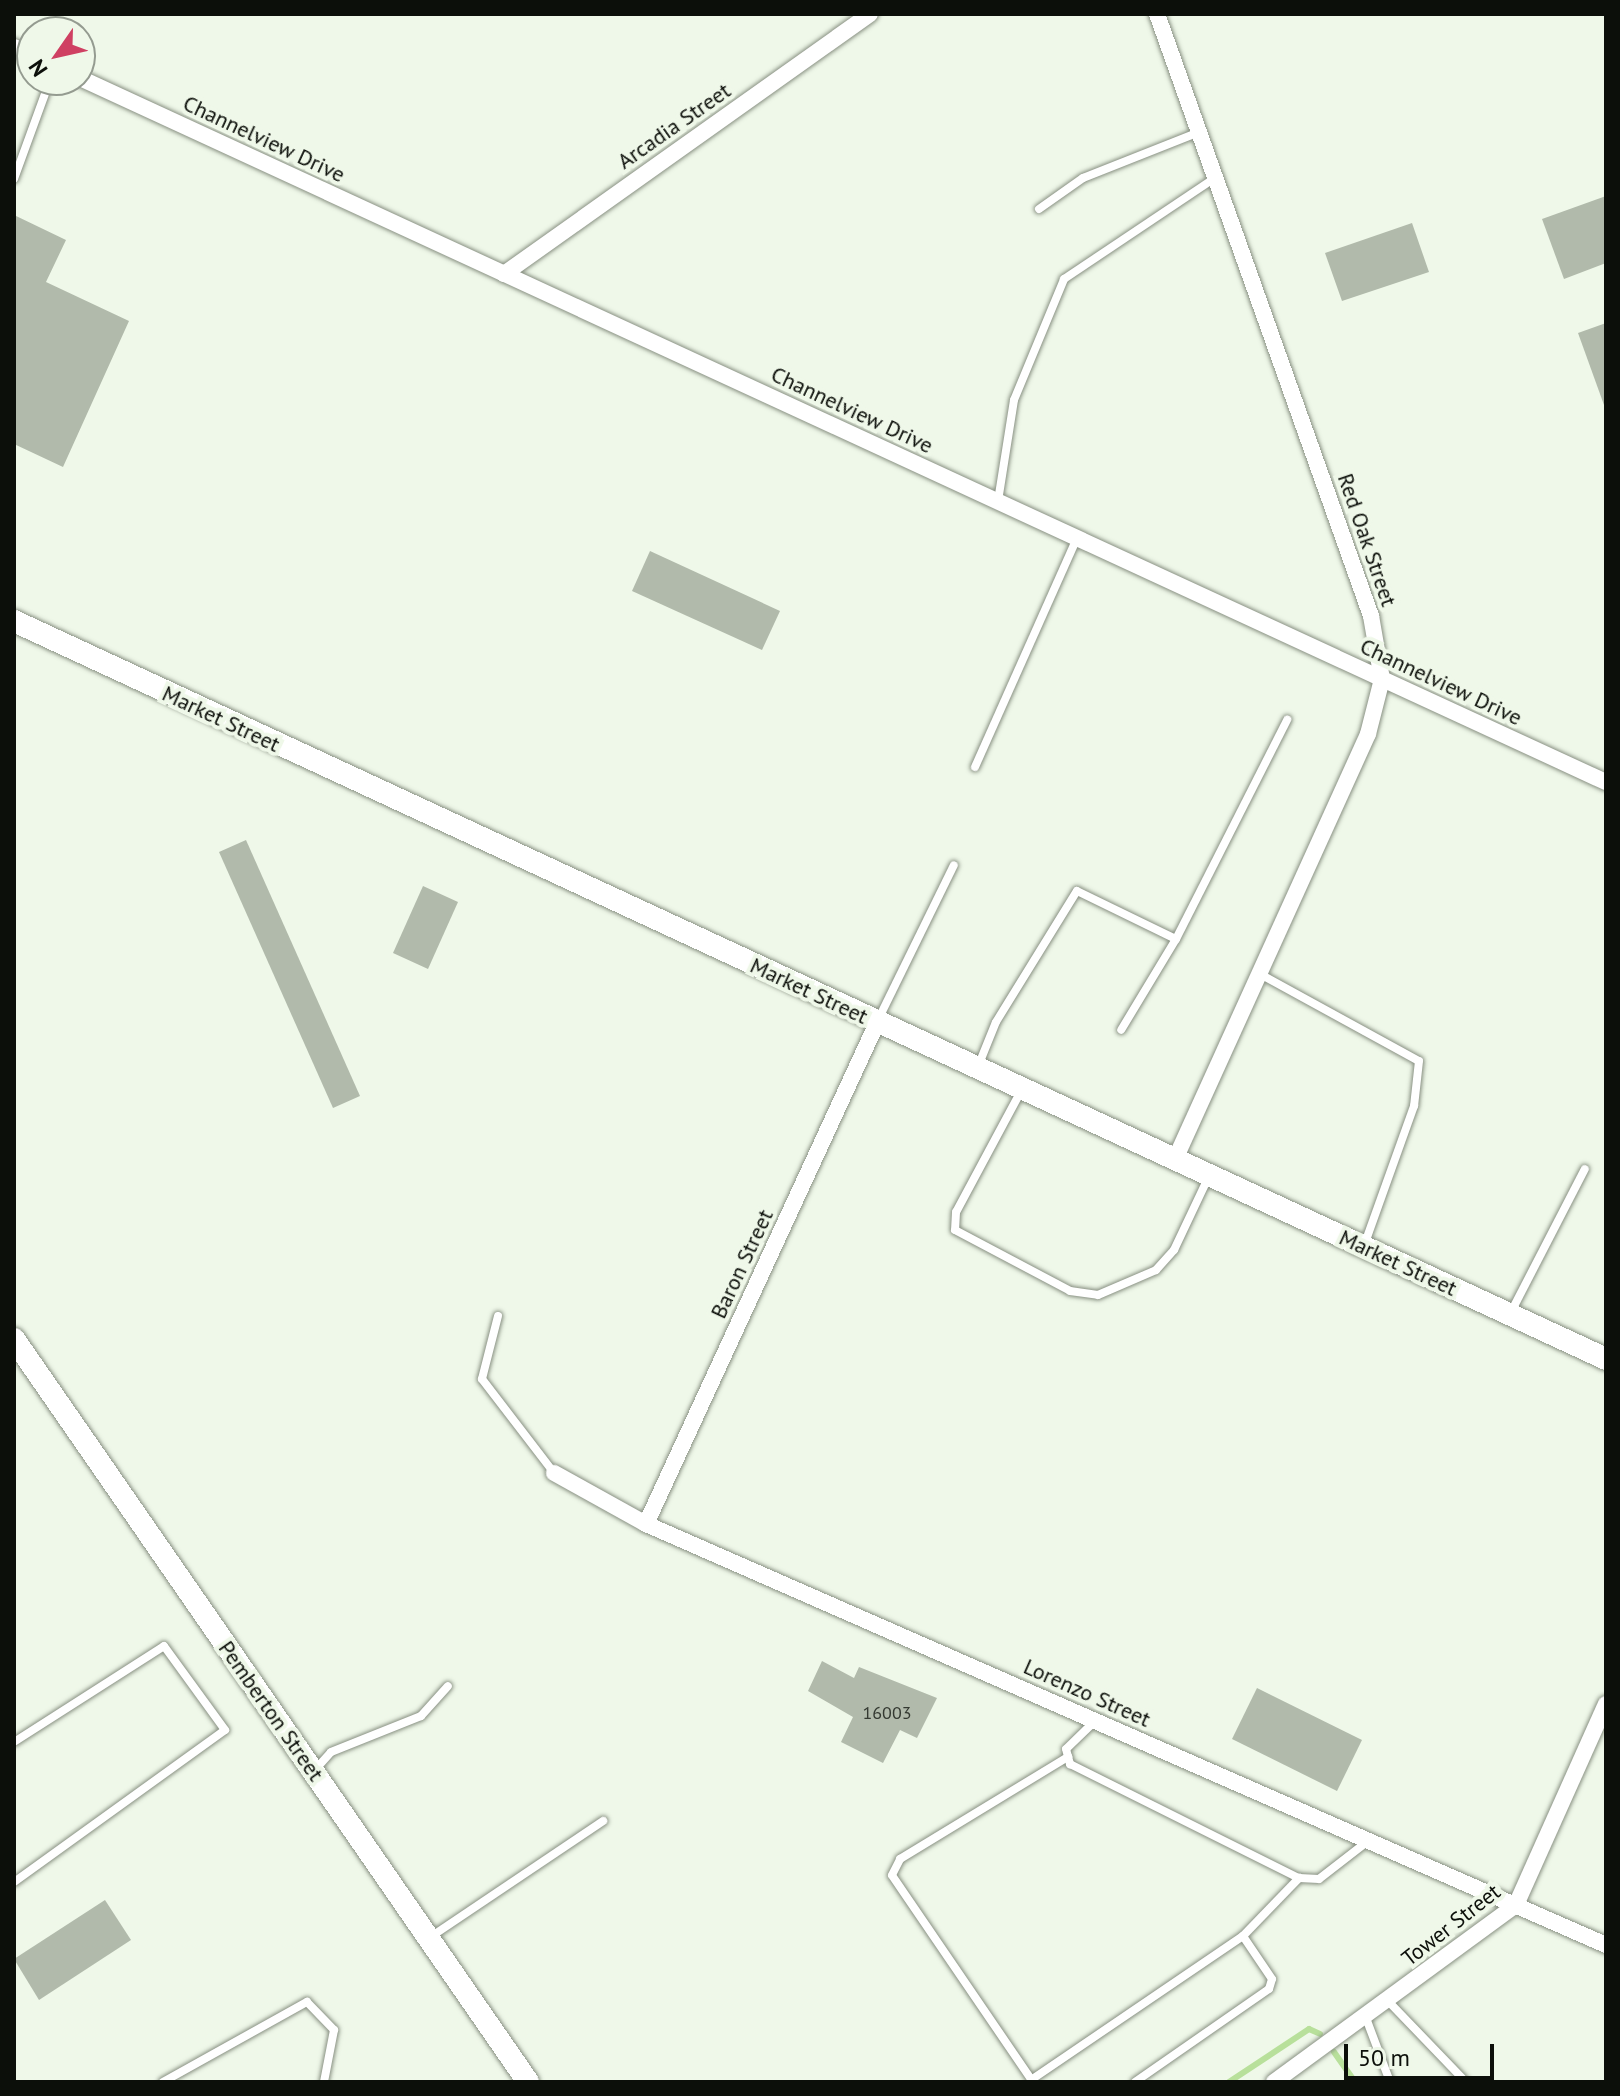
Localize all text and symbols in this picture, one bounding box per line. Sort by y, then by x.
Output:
north arrow [16,16,96,96]
text: N [22,54,53,82]
street label: Arcadia Street [612,77,736,175]
street label: Channelview Drive [179,90,349,188]
street label: Channelview Drive [767,361,937,459]
street label: Red Oak Street [1332,470,1402,610]
street label: Channelview Drive [1356,633,1526,731]
street label: Market Street [158,680,284,758]
street label: Market Street [746,952,872,1030]
street label: Baron Street [705,1205,779,1323]
street label: Market Street [1335,1224,1461,1302]
street label: Pemberton Street [213,1636,329,1786]
street label: Lorenzo Street [1020,1653,1154,1733]
house number: 16003 [862,1702,912,1724]
street label: Tower Street [1397,1878,1505,1972]
scale bar [1348,2028,1498,2078]
text: 50 m [1358,2042,1410,2073]

